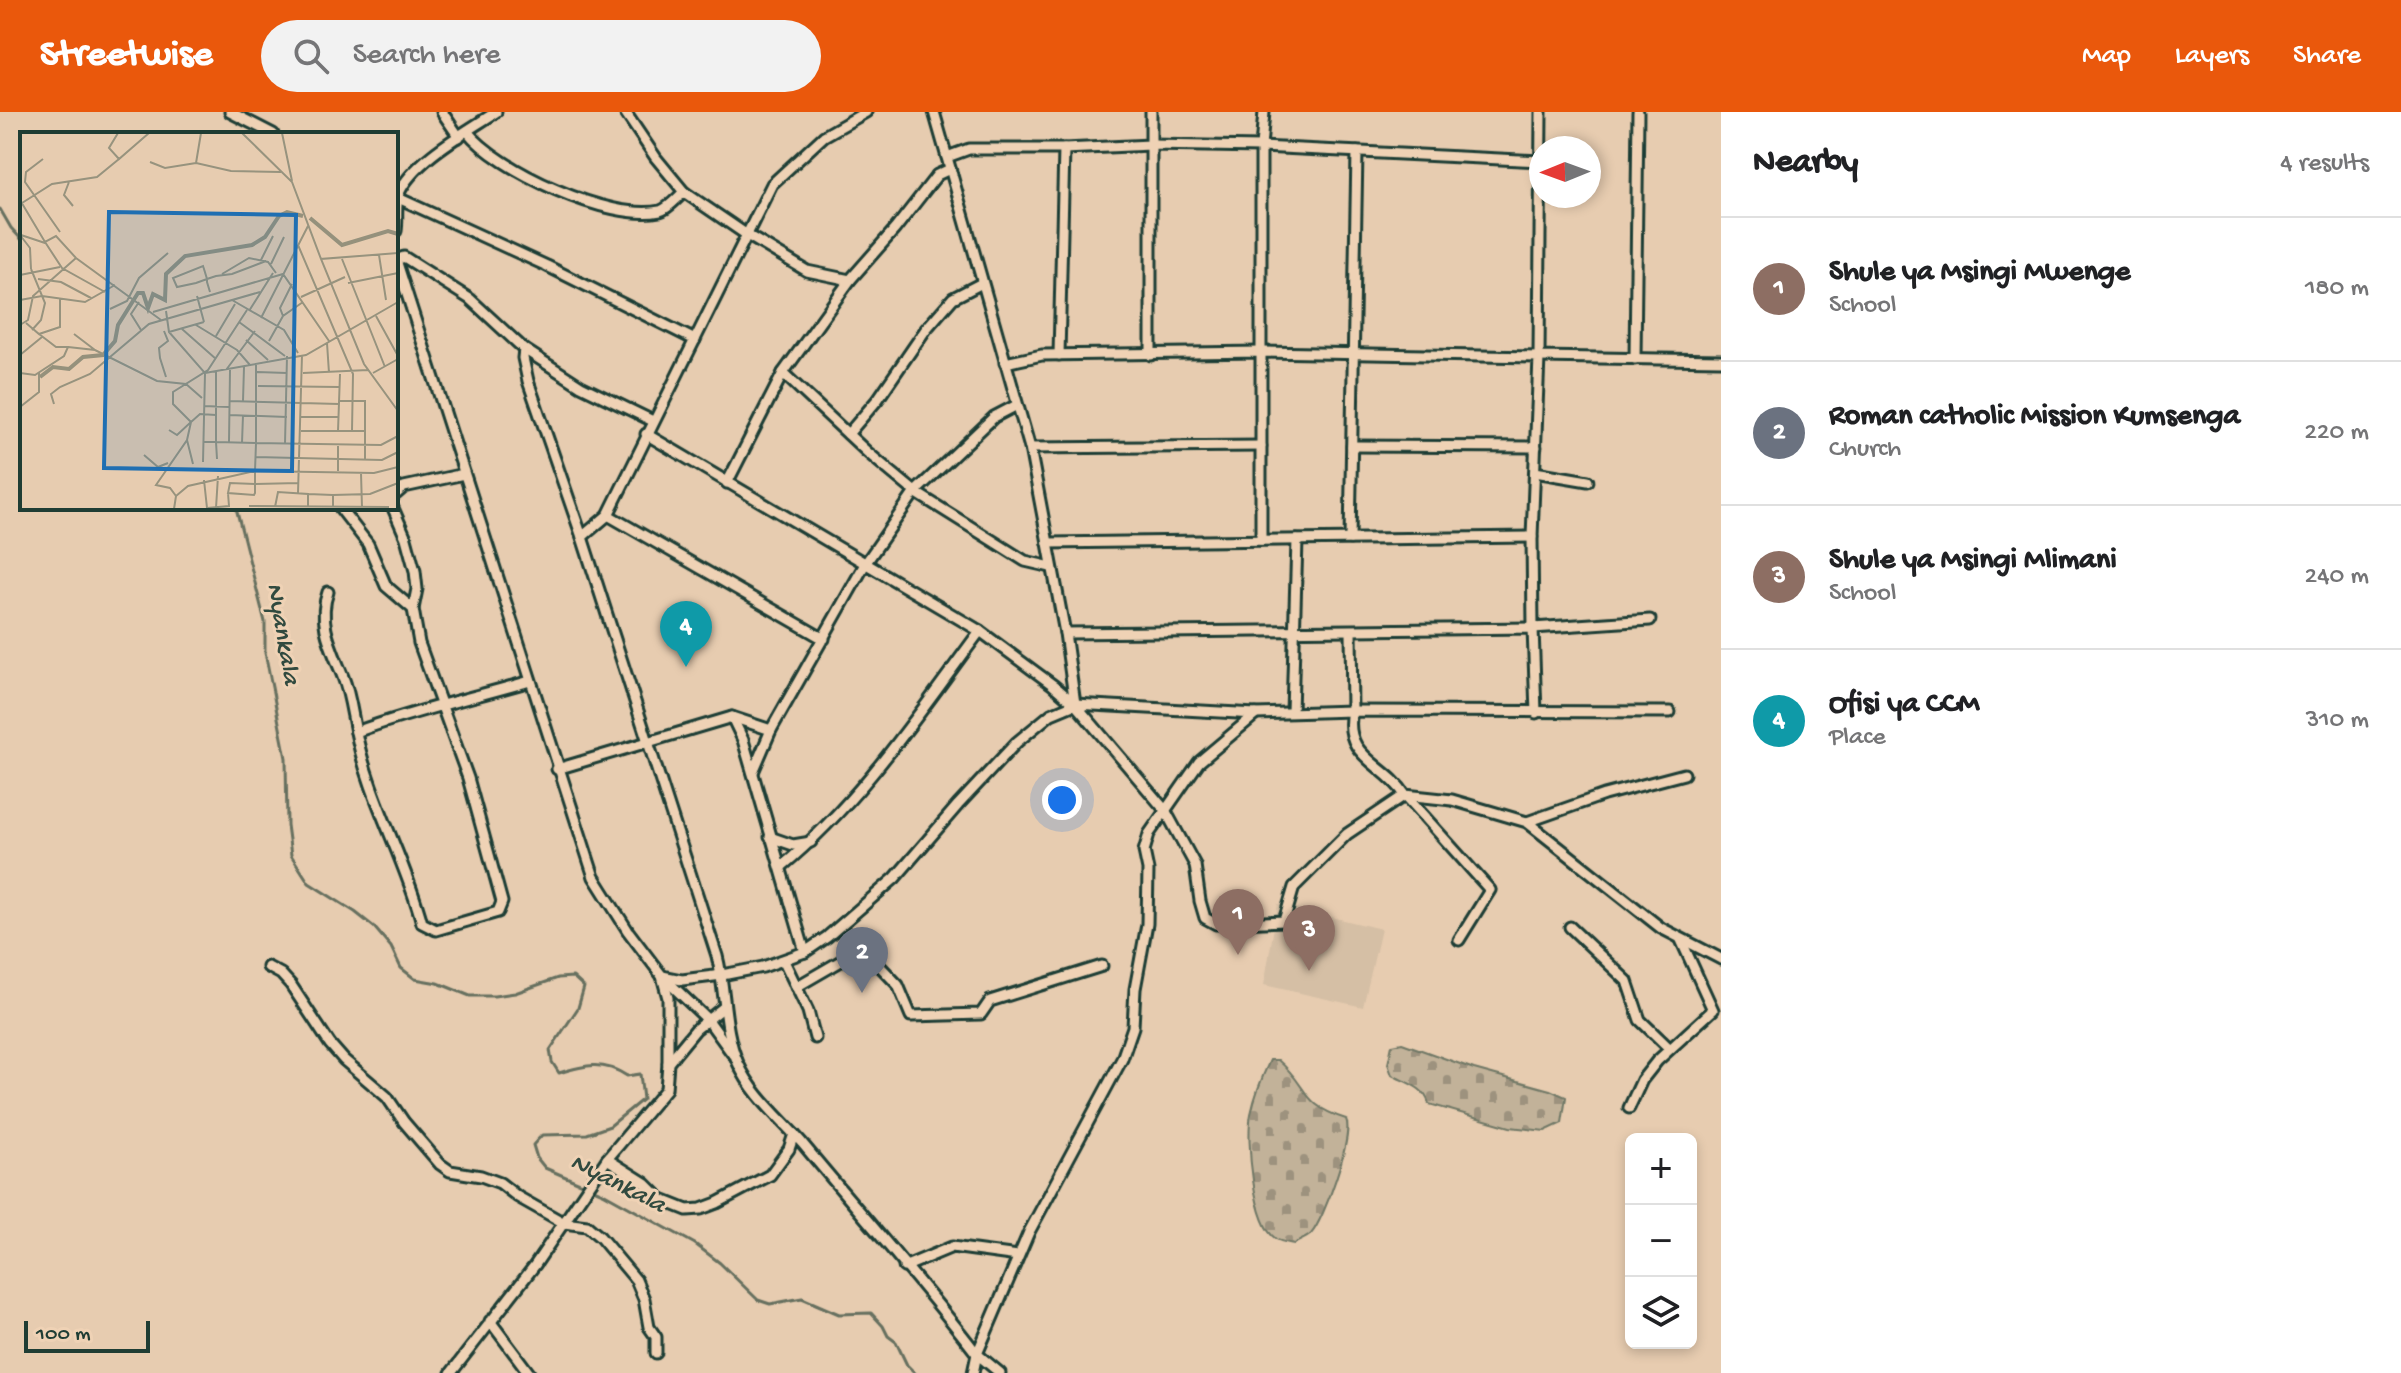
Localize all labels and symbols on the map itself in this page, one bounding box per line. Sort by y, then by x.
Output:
inset map [20,132,398,510]
north arrow [1529,136,1601,208]
water label: Nyankala [257,581,305,689]
pin: 4 [660,601,712,667]
your location [1042,780,1082,820]
pin: 1 [1212,889,1264,955]
pin: 3 [1283,905,1335,971]
pin: 2 [836,927,888,993]
water label: Nyankala [564,1148,671,1223]
scale bar [24,1317,150,1353]

